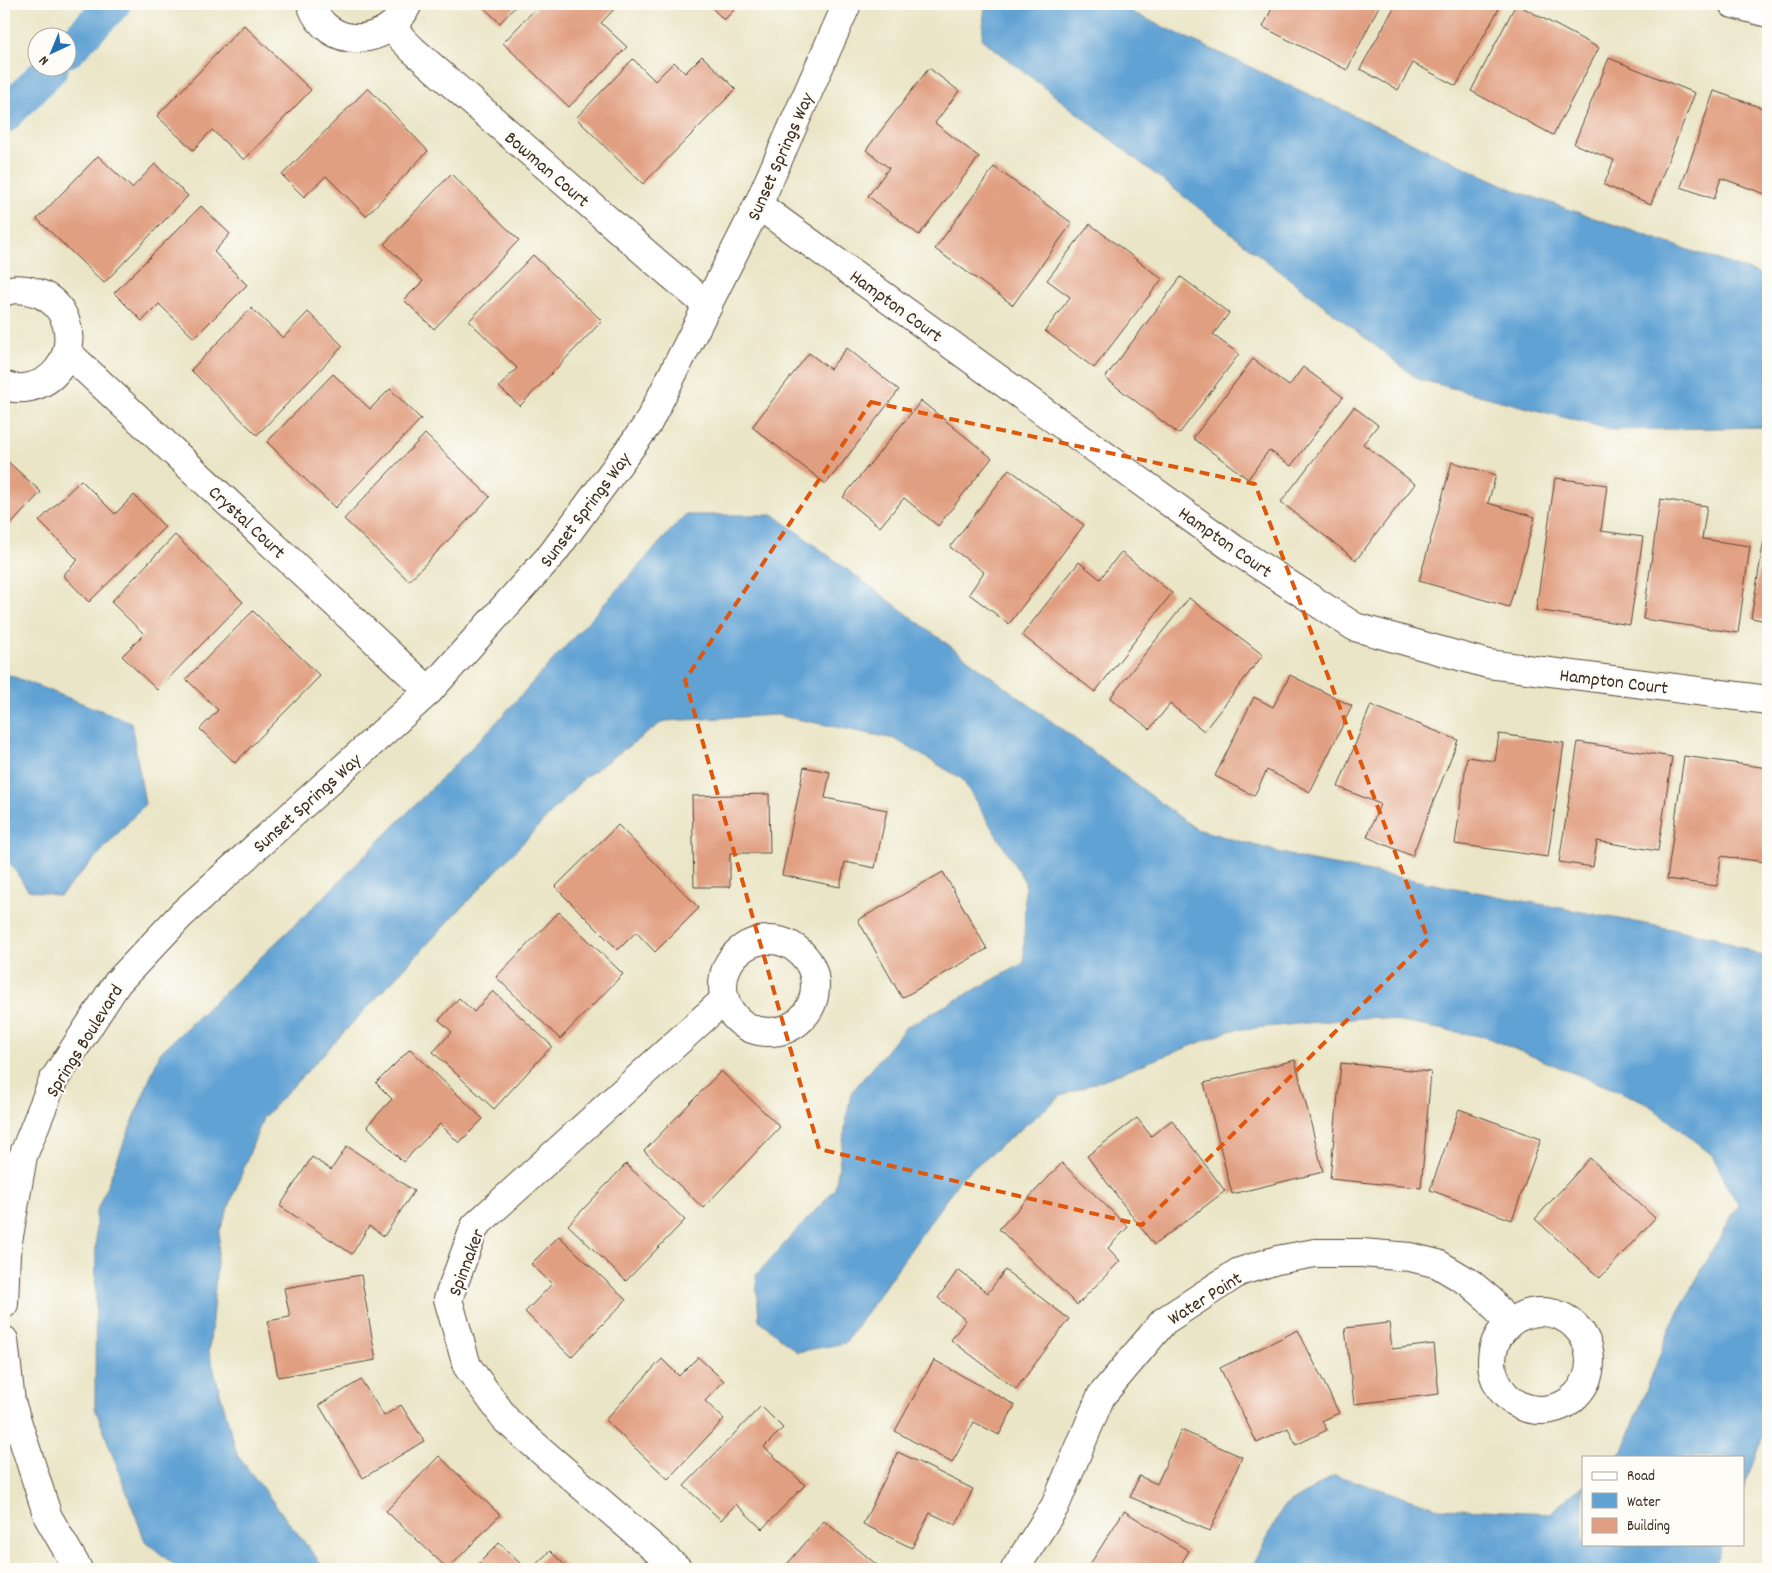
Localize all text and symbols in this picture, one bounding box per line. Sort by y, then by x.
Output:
north arrow [28,28,78,78]
text: N [35,50,54,70]
street label: Sunset Springs Way [742,89,823,226]
street label: Bowman Court [497,126,594,215]
street label: Hampton Court [843,265,947,351]
street label: Sunset Springs Way [535,448,639,574]
street label: Crystal Court [201,481,290,567]
street label: Hampton Court [1172,502,1276,586]
street label: Hampton Court [1558,663,1669,704]
street label: Sunset Springs Way [248,748,369,861]
street label: Springs Boulevard [40,980,131,1103]
street label: Spinnaker [443,1226,493,1301]
street label: Water Point [1164,1267,1248,1333]
legend [1582,1456,1744,1546]
text: Road [1627,1466,1655,1488]
text: Water [1627,1492,1661,1514]
text: Building [1627,1516,1670,1538]

